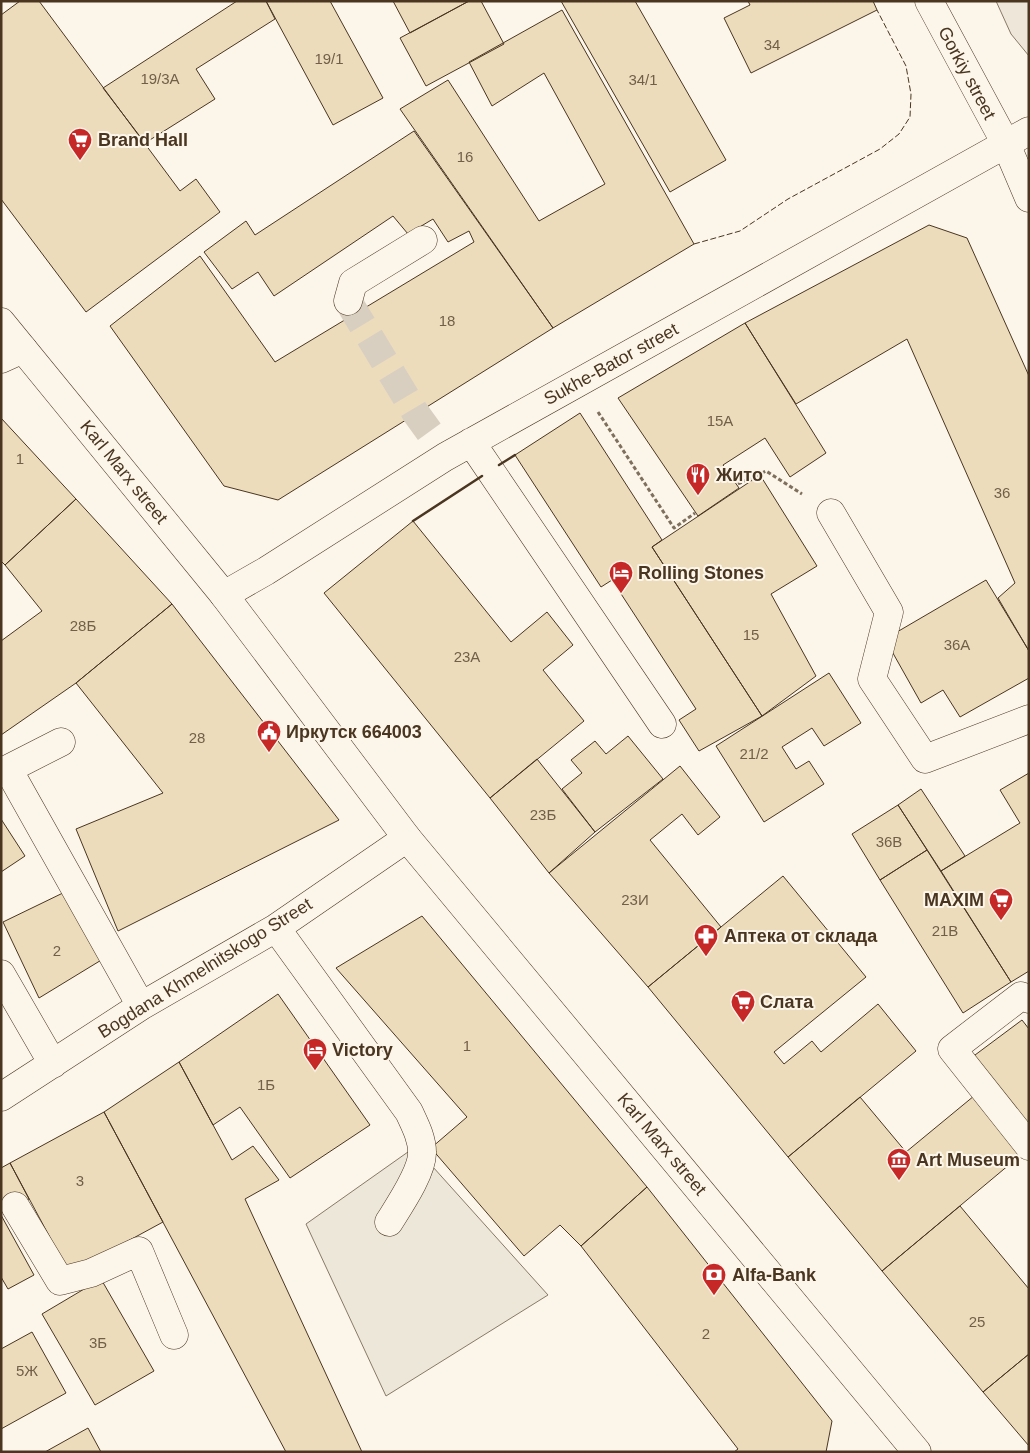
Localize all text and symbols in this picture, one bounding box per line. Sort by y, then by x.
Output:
street label: Gorkiy street [934,23,1000,123]
house number: 34 [764,36,780,53]
house number: 19/1 [314,50,344,67]
house number: 19/3А [140,70,180,87]
house number: 34/1 [628,71,658,88]
supermarket icon: Brand Hall [67,127,93,161]
place label: Brand Hall [98,130,188,150]
house number: 16 [457,148,473,165]
house number: 18 [439,312,455,329]
street label: Sukhe-Bator street [541,319,681,409]
house number: 15А [707,412,733,429]
street label: Karl Marx street [76,416,172,528]
house number: 1 [16,450,24,467]
restaurant icon: Жито [685,462,711,496]
place label: Жито [715,465,763,485]
house number: 36 [994,484,1010,501]
hotel icon: Rolling Stones [608,560,634,594]
place label: Rolling Stones [638,563,764,583]
house number: 28Б [70,617,96,634]
house number: 15 [743,626,759,643]
house number: 36А [944,636,970,653]
house number: 23А [454,648,480,665]
public building icon: Иркутск 664003 [256,719,282,753]
place label: Иркутск 664003 [286,722,422,742]
house number: 28 [189,729,205,746]
house number: 21/2 [739,745,769,762]
house number: 23Б [530,806,556,823]
house number: 36В [876,833,902,850]
supermarket icon: MAXIM [988,887,1014,921]
place label: MAXIM [924,890,984,910]
house number: 23И [621,891,649,908]
street label: Bogdana Khmelnitskogo Street [94,894,316,1042]
house number: 21В [932,922,958,939]
pharmacy icon: Аптека от склада [693,923,719,957]
place label: Аптека от склада [724,926,878,946]
house number: 2 [53,942,61,959]
supermarket icon: Слата [730,989,756,1023]
place label: Слата [760,992,814,1012]
hotel icon: Victory [302,1037,328,1071]
house number: 1 [463,1037,471,1054]
place label: Victory [332,1040,393,1060]
house number: 1Б [257,1076,275,1093]
street label: Karl Marx street [614,1089,710,1199]
museum icon: Art Museum [886,1147,912,1181]
place label: Art Museum [916,1150,1020,1170]
house number: 3 [76,1172,84,1189]
bank icon: Alfa-Bank [701,1262,727,1296]
place label: Alfa-Bank [732,1265,817,1285]
house number: 25 [969,1313,985,1330]
house number: 2 [702,1325,710,1342]
house number: 3Б [89,1334,107,1351]
house number: 5Ж [16,1362,38,1379]

